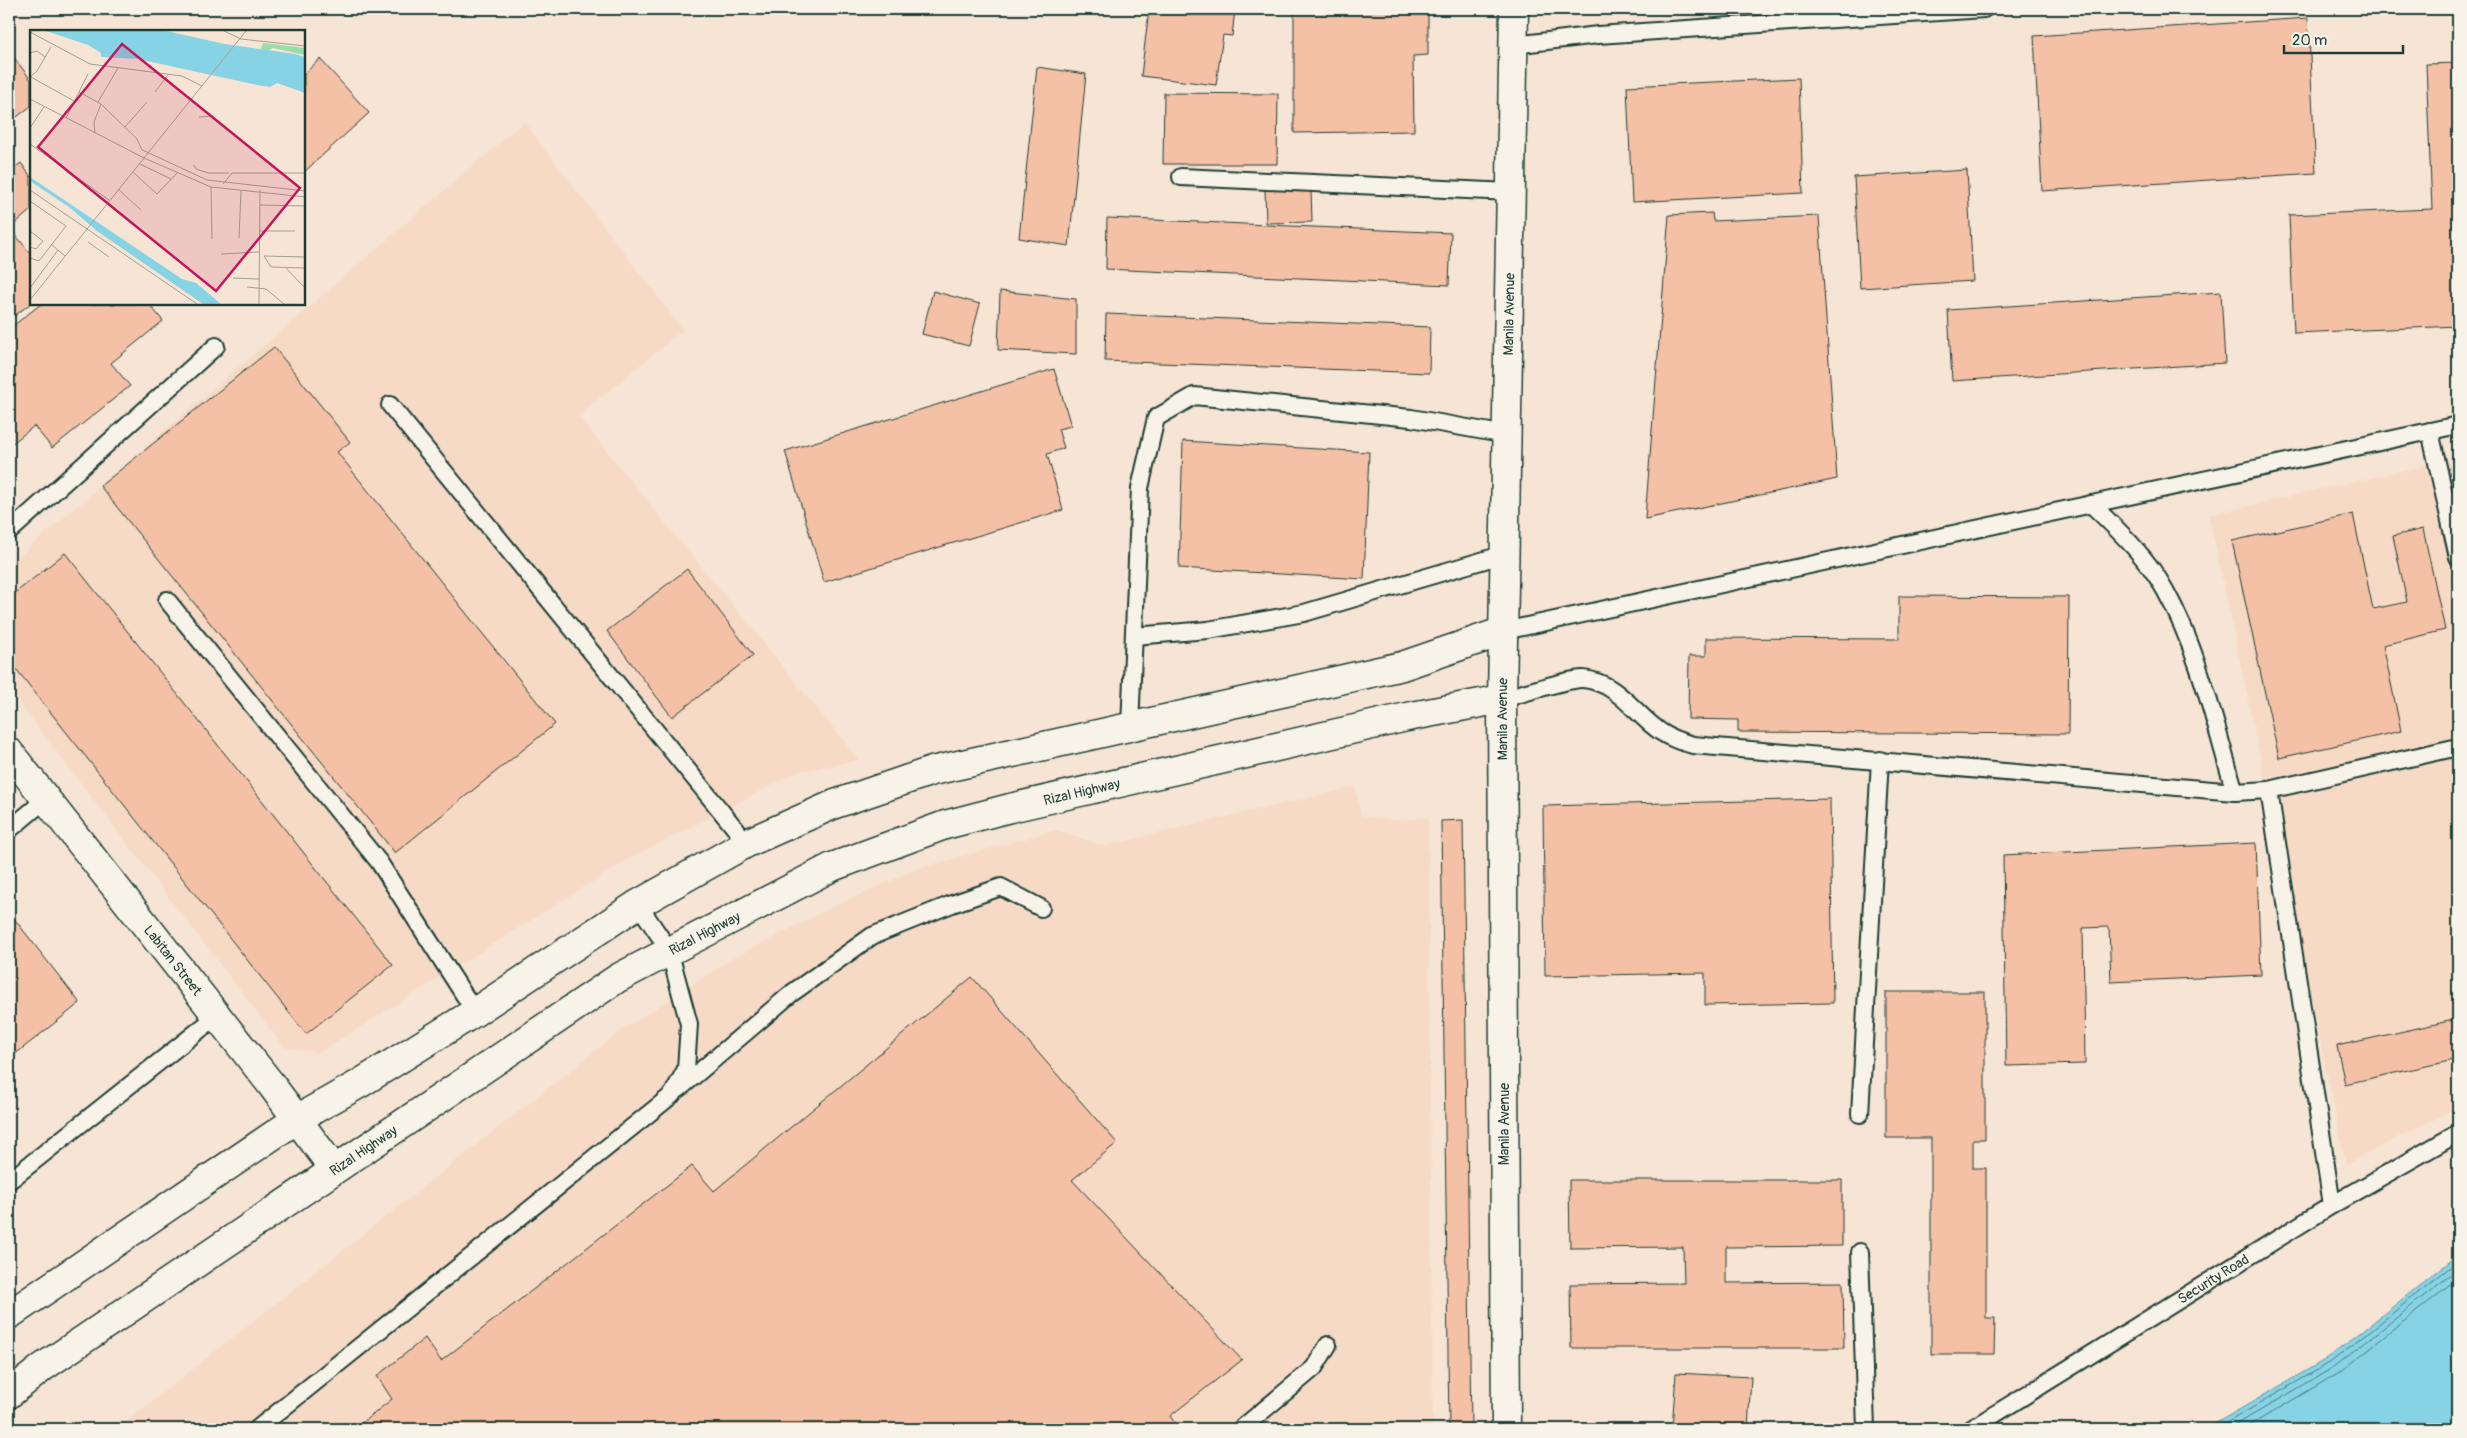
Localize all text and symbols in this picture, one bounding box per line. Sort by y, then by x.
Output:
scale bar [2284,22,2403,54]
inset map [30,30,305,305]
text: 20 m [2292,31,2327,50]
street label: Manila Avenue [1500,273,1518,356]
street label: Manila Avenue [1494,677,1511,760]
street label: Rizal Highway [1042,775,1122,809]
street label: Rizal Highway [666,908,743,959]
street label: Labitan Street [140,922,206,999]
street label: Manila Avenue [1496,1083,1513,1165]
street label: Rizal Highway [326,1122,401,1180]
street label: Security Road [2175,1251,2252,1308]

